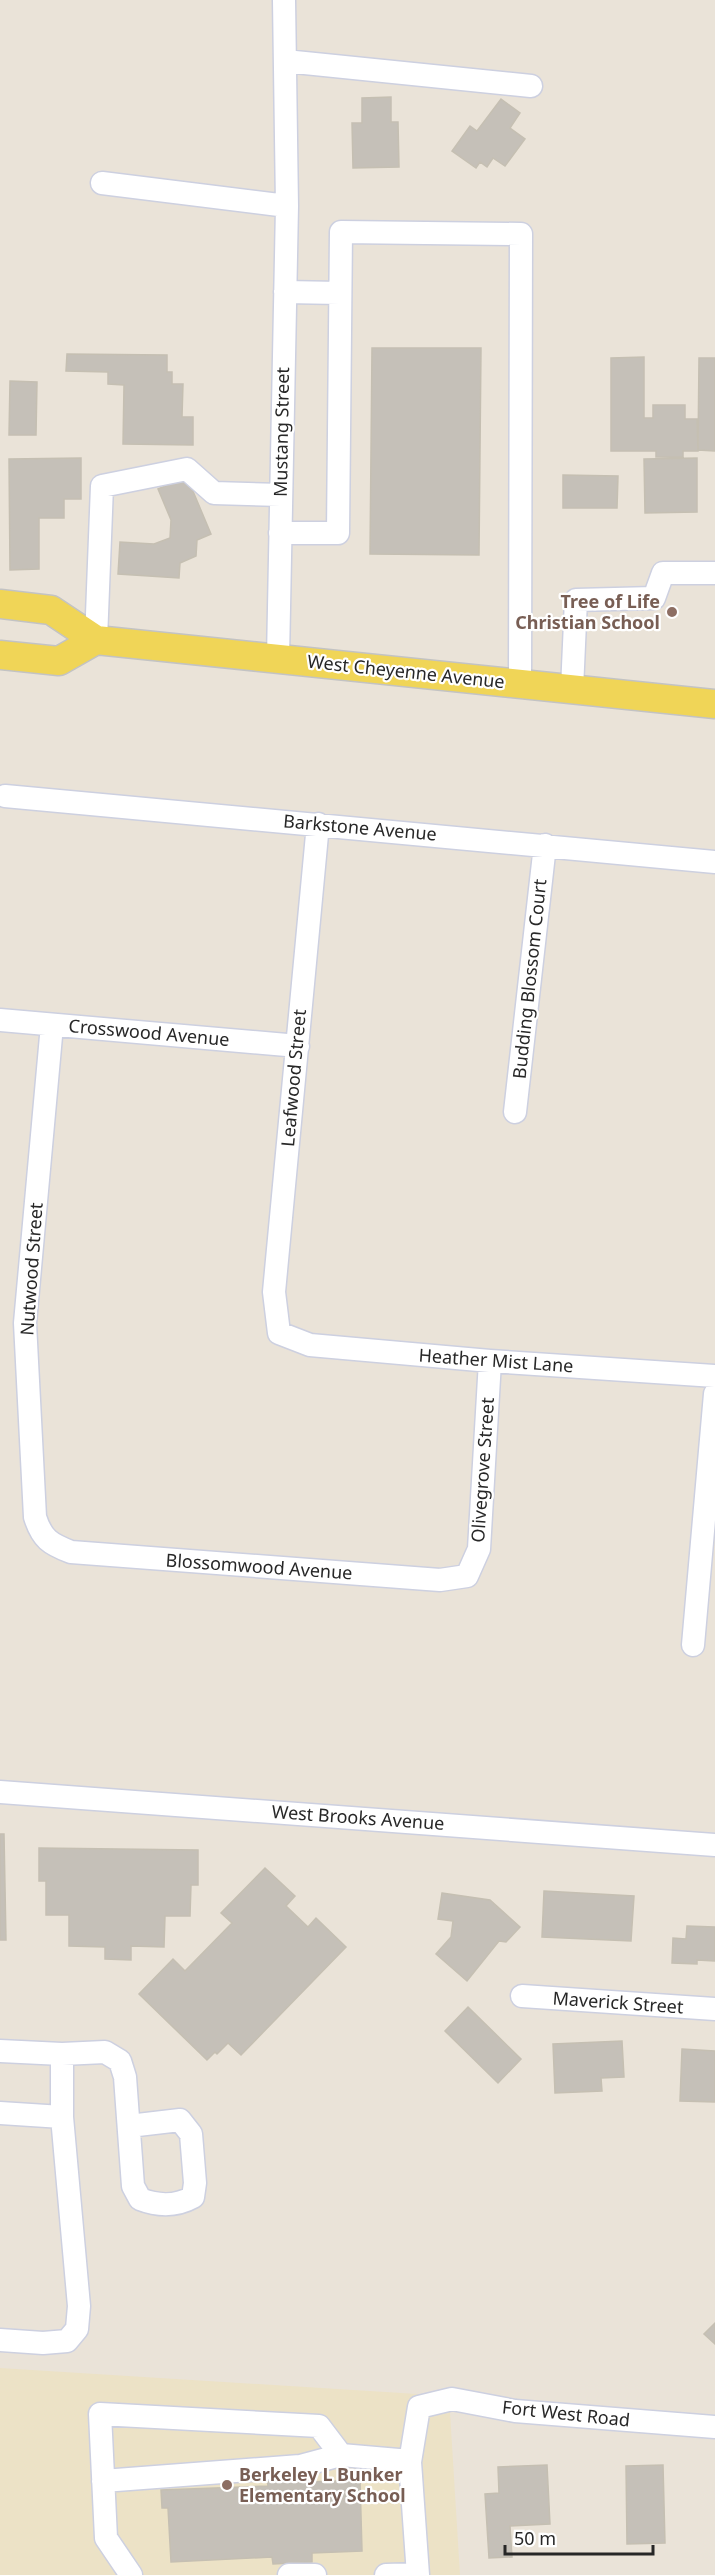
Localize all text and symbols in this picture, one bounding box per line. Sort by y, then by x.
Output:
street label: Mustang Street [268,366,294,497]
place label: Tree of Life Christian School [515,589,660,634]
marker: Tree of Life Christian School [665,605,679,619]
street label: West Cheyenne Avenue [306,649,506,693]
street label: Barkstone Avenue [282,808,438,846]
street label: Budding Blossom Court [507,877,551,1080]
street label: Leafwood Street [275,1008,311,1148]
street label: Crosswood Avenue [68,1013,231,1051]
street label: Nutwood Street [14,1201,48,1336]
street label: Heather Mist Lane [418,1343,574,1377]
street label: Olivegrove Street [465,1396,499,1543]
street label: Blossomwood Avenue [165,1548,353,1584]
street label: West Brooks Avenue [271,1799,445,1835]
street label: Maverick Street [552,1985,685,2019]
street label: Fort West Road [501,2394,631,2432]
place label: Berkeley L Bunker Elementary School [239,2462,406,2507]
marker: Berkeley L Bunker Elementary School [220,2478,234,2492]
scale bar [505,2518,654,2556]
text: 50 m [514,2526,556,2550]

